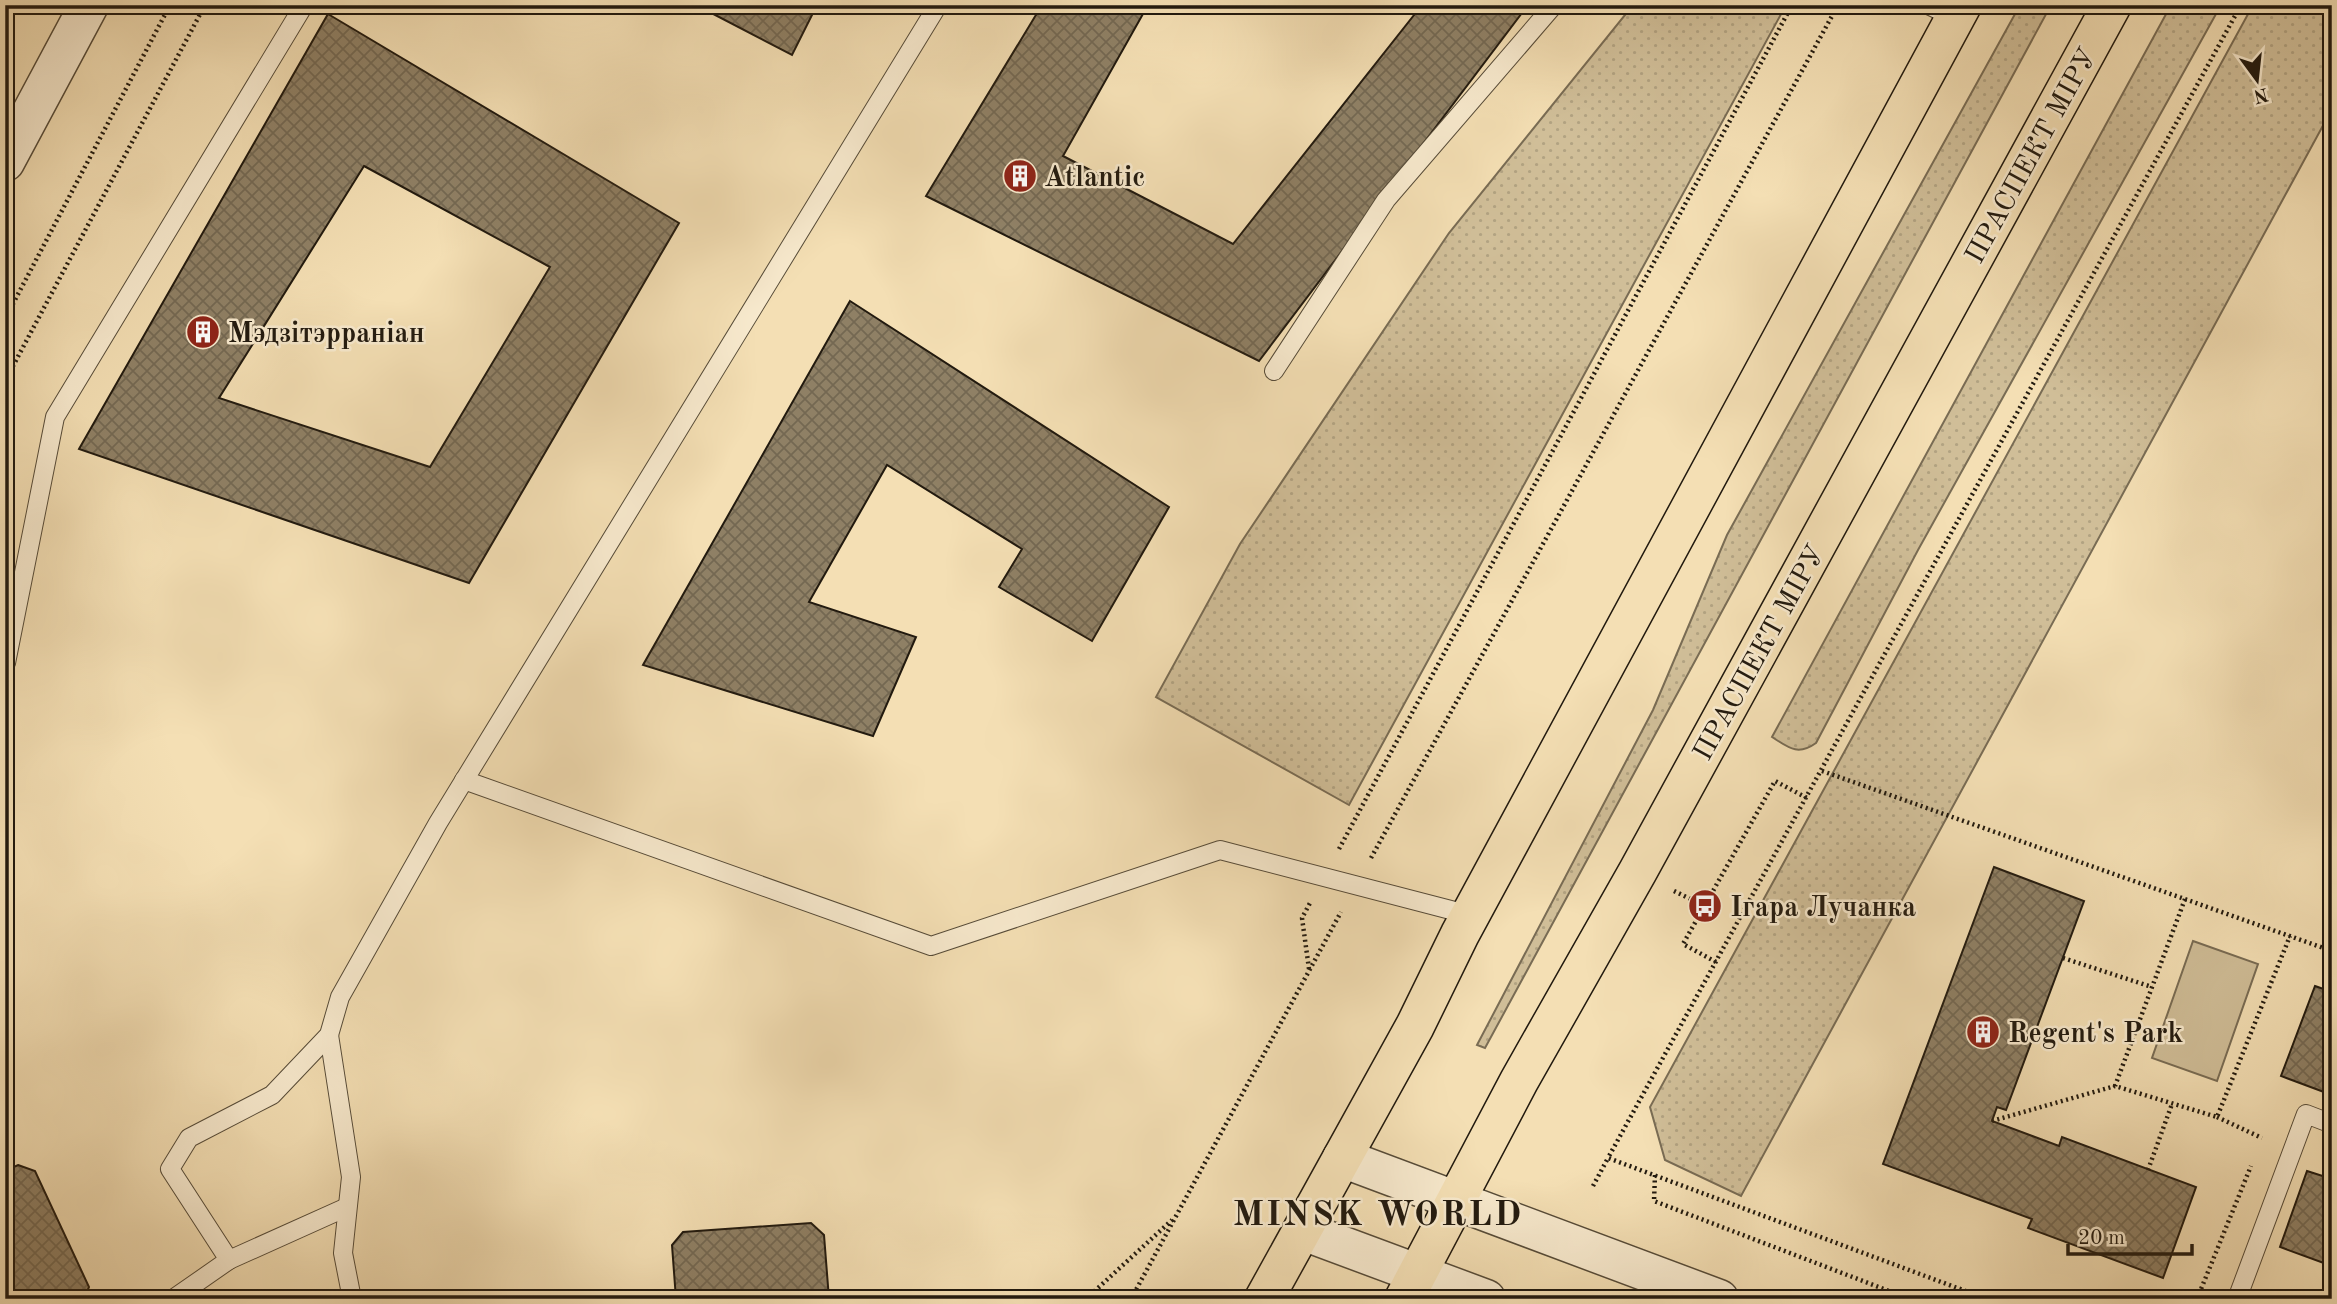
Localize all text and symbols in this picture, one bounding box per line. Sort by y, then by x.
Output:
street label: ПРАСПЕКТ МІРУ [1962,44,2104,269]
north arrow [2222,46,2292,116]
text: N [2251,83,2270,105]
building icon: Atlantic [1001,157,1039,195]
place label: Atlantic [1044,165,1145,193]
building icon: Мэдзітэрраніан [184,313,222,351]
place label: Мэдзітэрраніан [228,320,425,349]
street label: ПРАСПЕКТ МІРУ [1690,541,1832,766]
bus stop icon: Ігара Лучанка [1686,887,1724,925]
place label: Ігара Лучанка [1730,895,1916,923]
building icon: Regent's Park [1964,1013,2002,1051]
place label: Regent's Park [2008,1021,2184,1049]
district label: MINSK WORLD [1233,1198,1523,1233]
scale bar [2068,1213,2192,1257]
text: 20 m [2078,1228,2125,1249]

